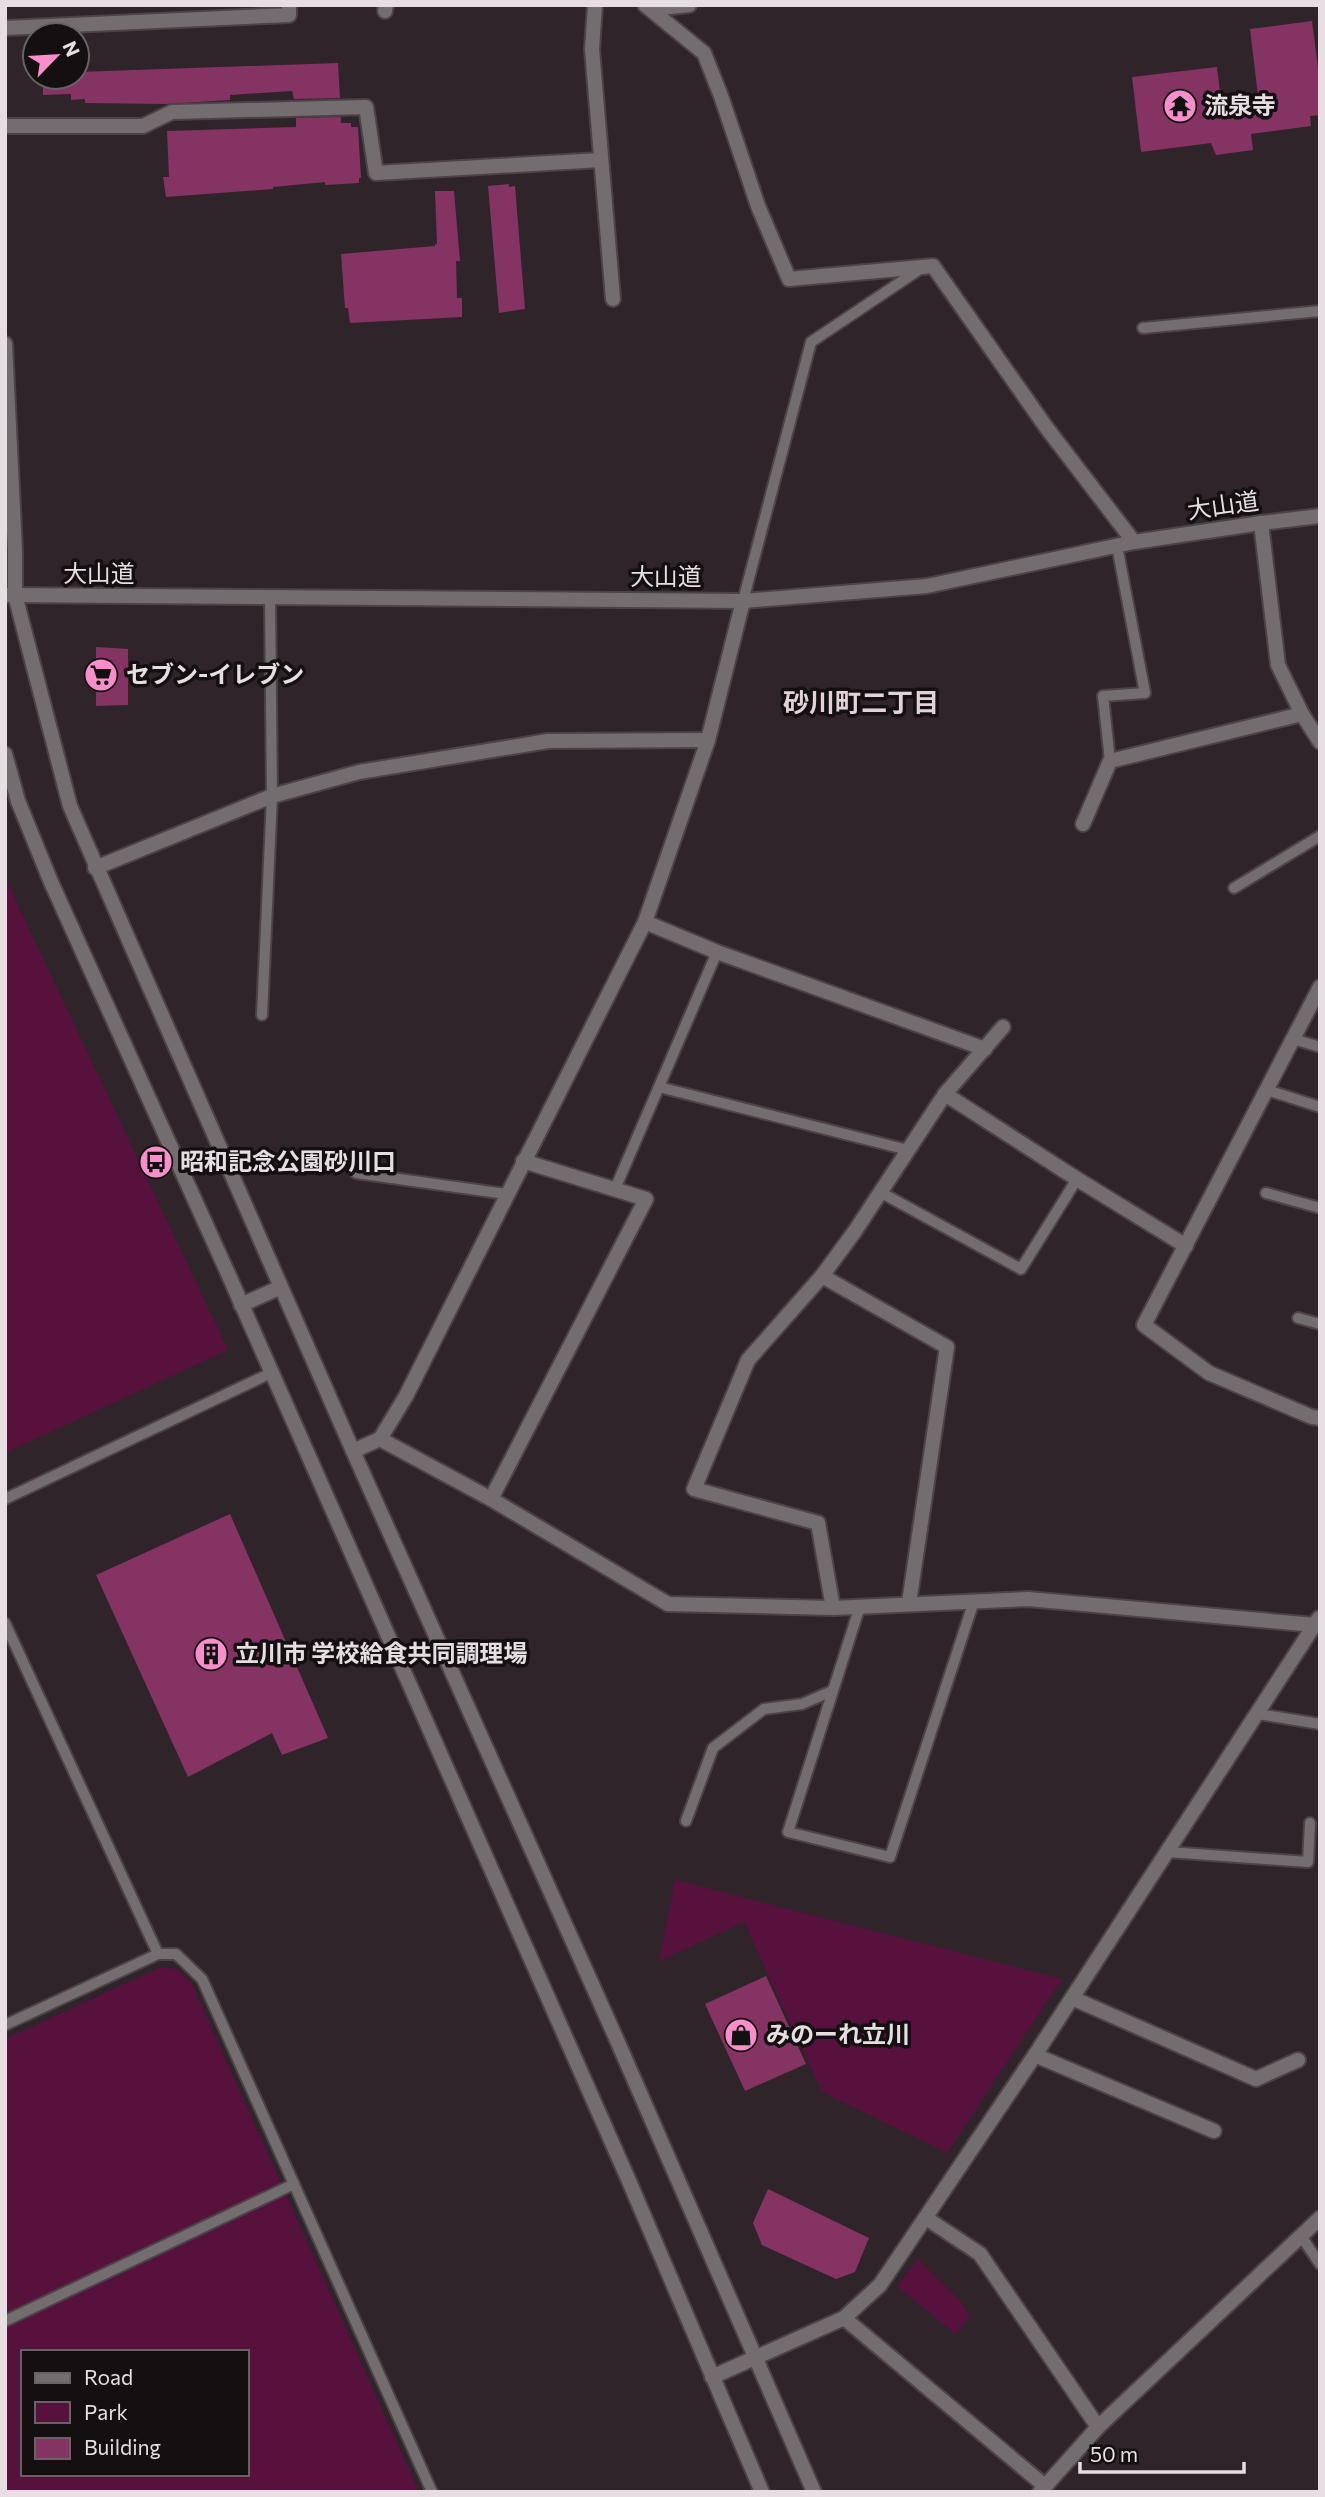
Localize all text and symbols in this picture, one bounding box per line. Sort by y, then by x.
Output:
north arrow [21,21,91,91]
text: N [58,37,85,60]
temple icon: 流泉寺 [1161,87,1199,125]
place label: 流泉寺 [1204,90,1276,119]
street label: 大山道 [1185,485,1260,524]
street label: 大山道 [63,558,135,587]
street label: 大山道 [630,561,702,590]
supermarket icon: セブン-イレブン [82,656,120,694]
place label: セブン-イレブン [126,659,304,688]
district label: 砂川町二丁目 [783,686,939,717]
bus stop icon: 昭和記念公園砂川口 [137,1143,175,1181]
place label: 昭和記念公園砂川口 [180,1146,396,1175]
building icon: 立川市 学校給食共同調理場 [192,1635,230,1673]
place label: 立川市 学校給食共同調理場 [235,1638,528,1667]
shop icon: みのーれ立川 [722,2016,760,2054]
place label: みのーれ立川 [766,2019,910,2048]
legend [21,2350,248,2476]
text: Road [84,2364,133,2389]
text: Park [84,2399,128,2424]
scale bar [1080,2430,1244,2474]
text: Building [84,2434,161,2459]
text: 50 m [1090,2441,1138,2466]

